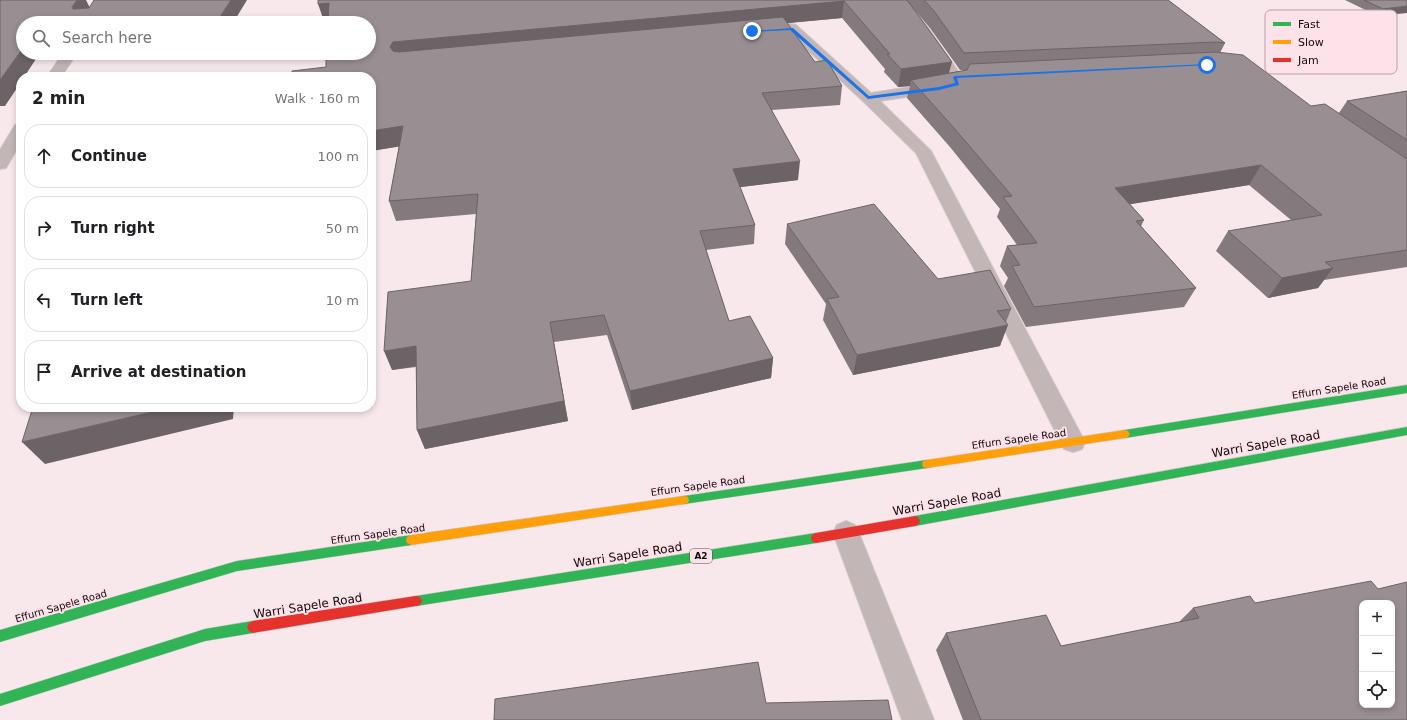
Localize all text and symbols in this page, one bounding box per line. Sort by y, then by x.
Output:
legend [1265,10,1397,74]
search box [16,16,376,60]
text: Fast [1298,18,1321,31]
route end [743,22,761,40]
icon: search [30,27,52,49]
text: Search here [62,29,152,47]
text: Slow [1298,36,1324,49]
text: Jam [1297,54,1319,67]
route start [1198,56,1216,74]
text: 2 min [32,88,85,108]
text: Walk · 160 m [275,91,360,106]
icon: ahead [33,145,55,167]
text: Continue [71,147,147,165]
text: 100 m [317,149,359,164]
icon: right [33,217,55,239]
text: Turn right [71,219,155,237]
text: 50 m [326,221,359,236]
icon: left [33,289,55,311]
text: Turn left [71,291,143,309]
text: 10 m [326,293,359,308]
icon: arrive [33,361,55,383]
text: Arrive at destination [71,363,246,381]
street label: Effurn Sapele Road [1291,375,1387,401]
street label: Effurn Sapele Road [971,427,1067,451]
street label: Warri Sapele Road [1211,428,1321,460]
street label: Effurn Sapele Road [650,474,746,498]
street label: Warri Sapele Road [892,486,1002,518]
street label: Effurn Sapele Road [330,522,426,546]
street label: Warri Sapele Road [573,539,683,571]
road number: A2 [690,549,712,563]
street label: Effurn Sapele Road [14,588,108,624]
street label: Warri Sapele Road [253,590,363,622]
map controls [1359,600,1395,708]
button: + [1359,600,1395,636]
button: − [1359,636,1395,672]
button: locate [1359,672,1395,708]

